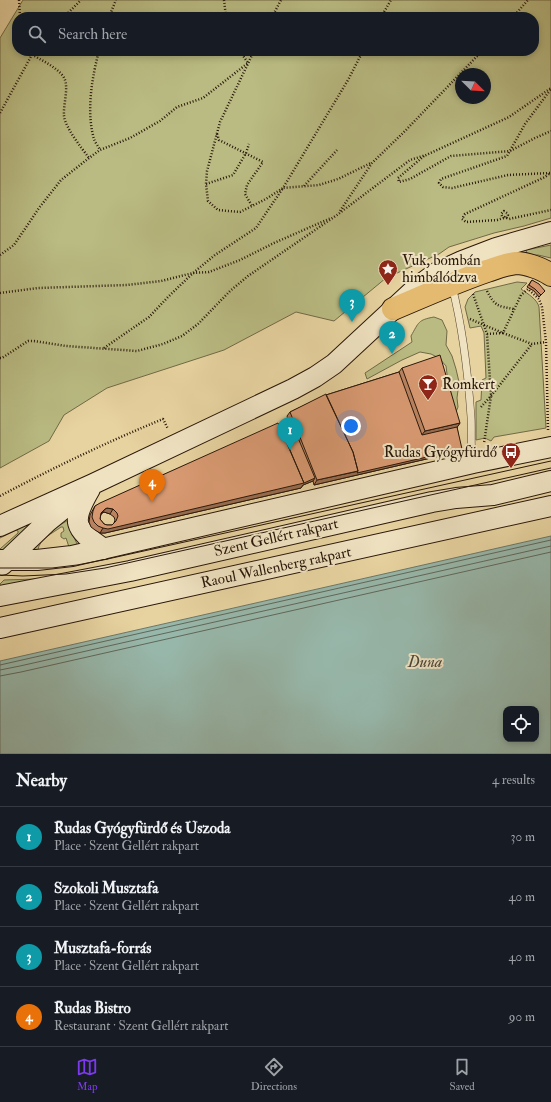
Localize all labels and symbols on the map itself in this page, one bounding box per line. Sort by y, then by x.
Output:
north arrow [455,68,491,104]
place label: Vuk, bombán himbálódzva [402,251,481,287]
place icon: Vuk, bombán himbálódzva [377,258,399,286]
pin: 3 [339,289,365,322]
pin: 2 [379,321,405,354]
bar icon: Romkert [417,373,439,401]
place label: Romkert [442,375,495,394]
your location [341,416,361,436]
pin: 1 [277,417,303,450]
bus stop icon: Rudas Gyógyfürdő [500,441,522,469]
place label: Rudas Gyógyfürdő [384,443,498,462]
pin: 4 [139,469,165,502]
street label: Szent Gellért rakpart [212,514,340,562]
street label: Raoul Wallenberg rakpart [199,542,353,594]
water label: Duna [407,652,442,672]

